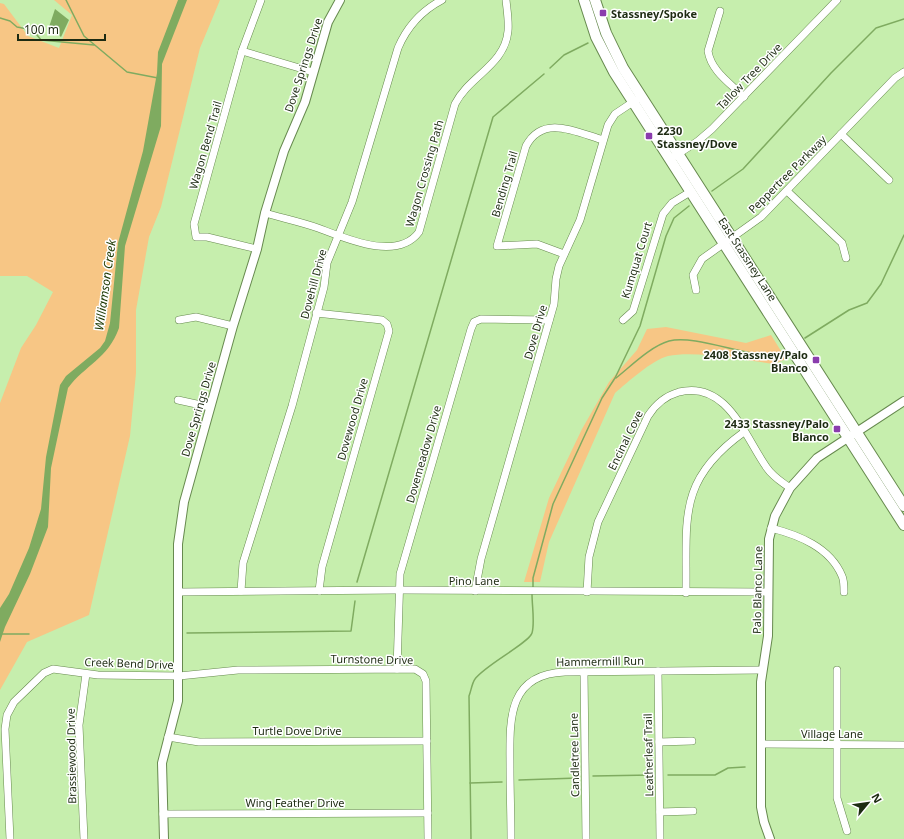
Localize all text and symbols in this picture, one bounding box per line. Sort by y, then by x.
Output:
place label: Stassney/Spoke [611,6,698,21]
marker: Stassney/Spoke [598,8,608,18]
scale bar [18,16,105,42]
street label: Dove Springs Drive [281,16,325,114]
text: 100 m [24,21,59,38]
street label: Tallow Tree Drive [713,39,785,113]
street label: Wagon Bend Trail [185,99,225,191]
street label: Wagon Crossing Path [402,118,446,228]
place label: 2230 Stassney/Dove [657,123,738,151]
marker: 2230 Stassney/Dove [644,131,654,141]
street label: Peppertree Parkway [745,132,829,216]
street label: Bending Trail [487,149,521,219]
street label: East Stassney Lane [715,214,781,304]
street label: Kumquat Court [617,220,655,300]
water label: Williamson Creek [90,237,120,331]
street label: Dovehill Drive [296,247,330,321]
street label: Dove Drive [520,303,550,361]
place label: 2408 Stassney/Palo Blanco [704,347,808,375]
marker: 2408 Stassney/Palo Blanco [811,355,821,365]
street label: Dove Springs Drive [177,360,219,458]
street label: Dovewood Drive [333,376,371,462]
street label: Dovemeadow Drive [402,403,444,505]
street label: Encinal Cove [604,408,646,472]
place label: 2433 Stassney/Palo Blanco [725,416,829,444]
marker: 2433 Stassney/Palo Blanco [832,424,842,434]
street label: Palo Blanco Lane [749,546,765,634]
street label: Pino Lane [449,573,499,588]
street label: Turnstone Drive [331,651,413,667]
street label: Hammermill Run [556,653,644,669]
street label: Creek Bend Drive [84,654,174,672]
street label: Brassiewood Drive [63,708,79,804]
street label: Candletree Lane [566,713,582,797]
street label: Leatherleaf Trail [640,713,656,797]
street label: Turtle Dove Drive [252,723,342,738]
street label: Village Lane [801,726,863,741]
north arrow [848,783,888,823]
text: N [868,790,886,805]
street label: Wing Feather Drive [245,795,345,810]

